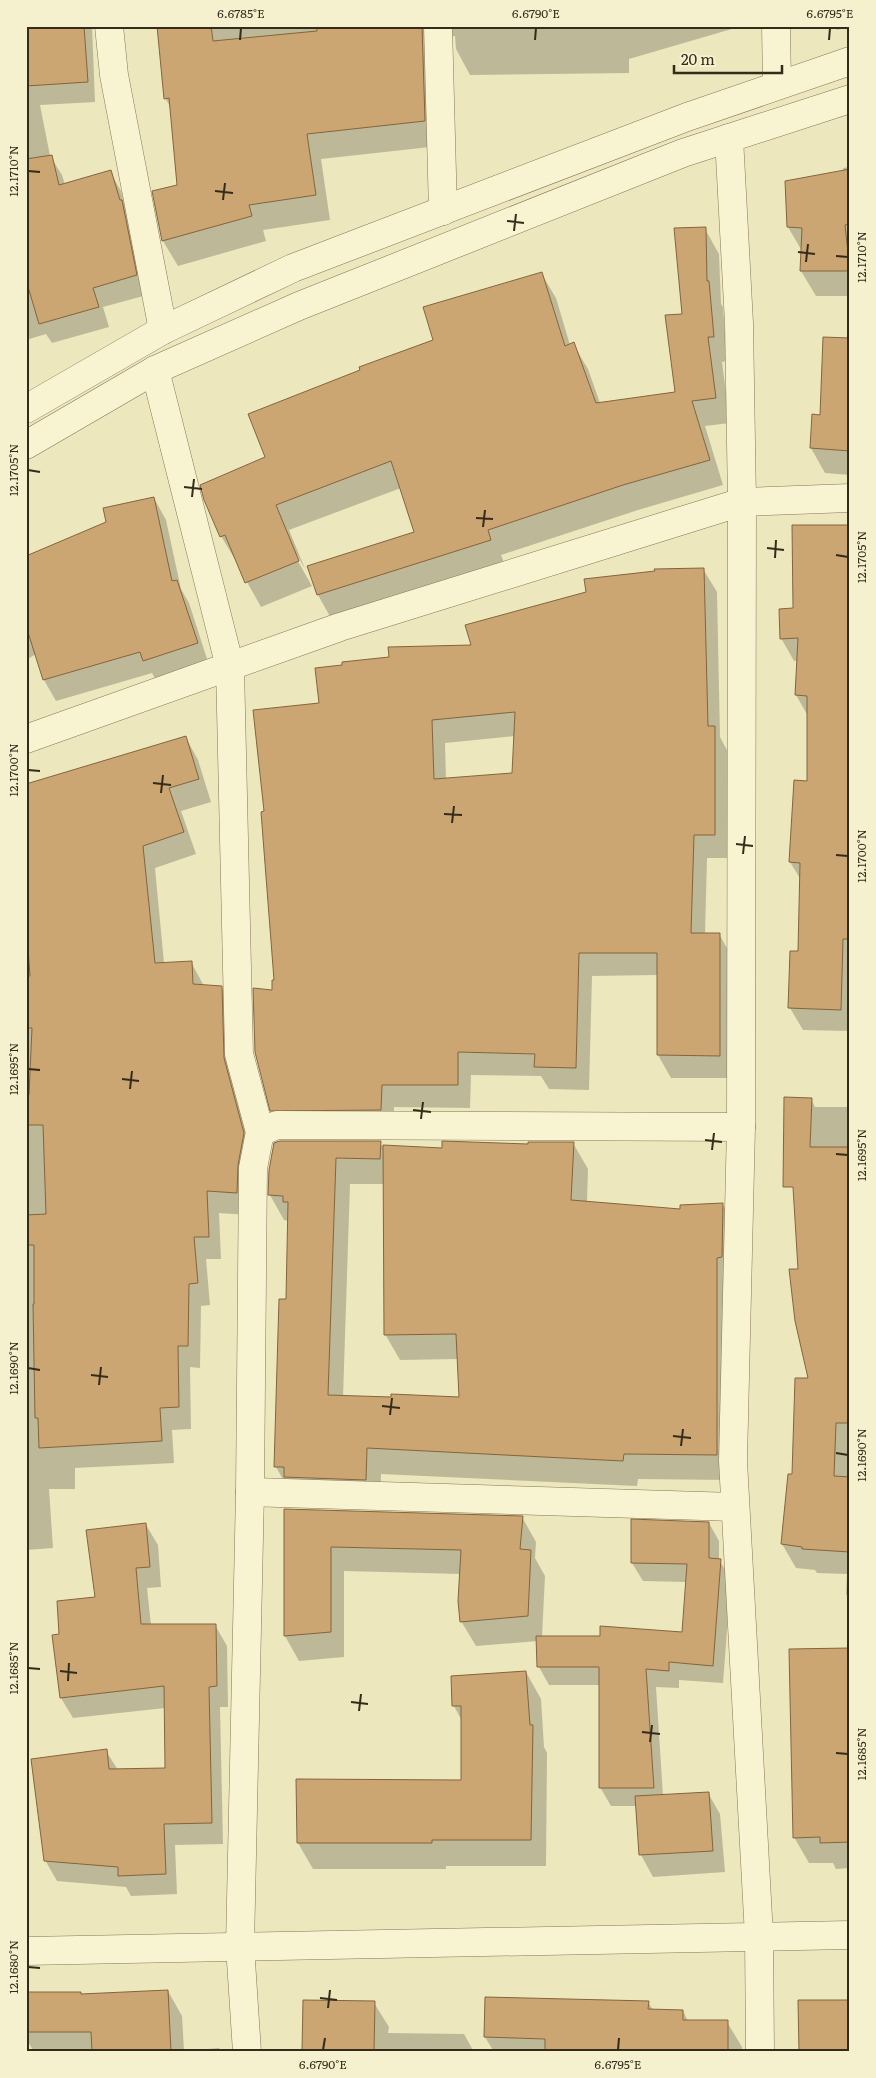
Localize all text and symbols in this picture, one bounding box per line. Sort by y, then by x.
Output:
text: 6.6785°E [217,4,265,22]
text: 6.6790°E [512,4,560,22]
text: 6.6795°E [807,4,854,22]
scale bar [674,42,781,74]
text: 20 m [681,47,715,70]
text: 12.1710°N [4,145,22,197]
text: 12.1710°N [852,231,870,283]
text: 12.1705°N [4,444,22,496]
text: 12.1705°N [852,531,870,583]
text: 12.1700°N [4,743,22,797]
text: 12.1700°N [852,829,870,883]
text: 12.1695°N [4,1043,22,1095]
text: 12.1695°N [852,1129,870,1181]
text: 12.1690°N [4,1341,22,1395]
text: 12.1690°N [852,1428,870,1482]
text: 12.1685°N [4,1642,22,1694]
text: 12.1685°N [852,1728,870,1780]
text: 12.1680°N [4,1940,22,1994]
text: 6.6790°E [299,2055,347,2073]
text: 6.6795°E [595,2055,642,2073]

